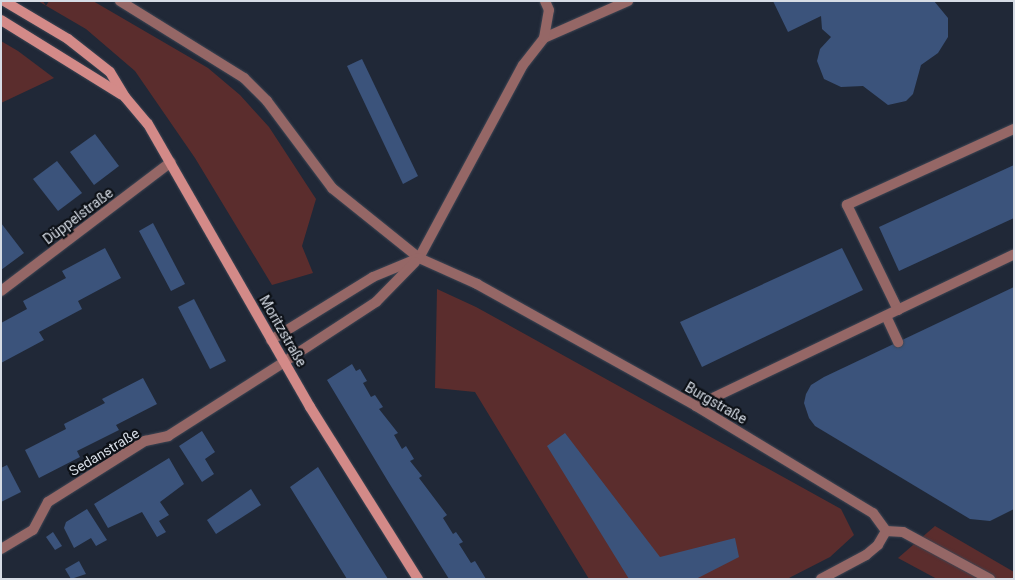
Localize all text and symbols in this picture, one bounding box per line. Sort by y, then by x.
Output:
street label: Düppelstraße [40,184,116,248]
street label: Moritzstraße [256,292,310,370]
street label: Burgstraße [682,379,750,427]
street label: Sedanstraße [66,425,142,479]

